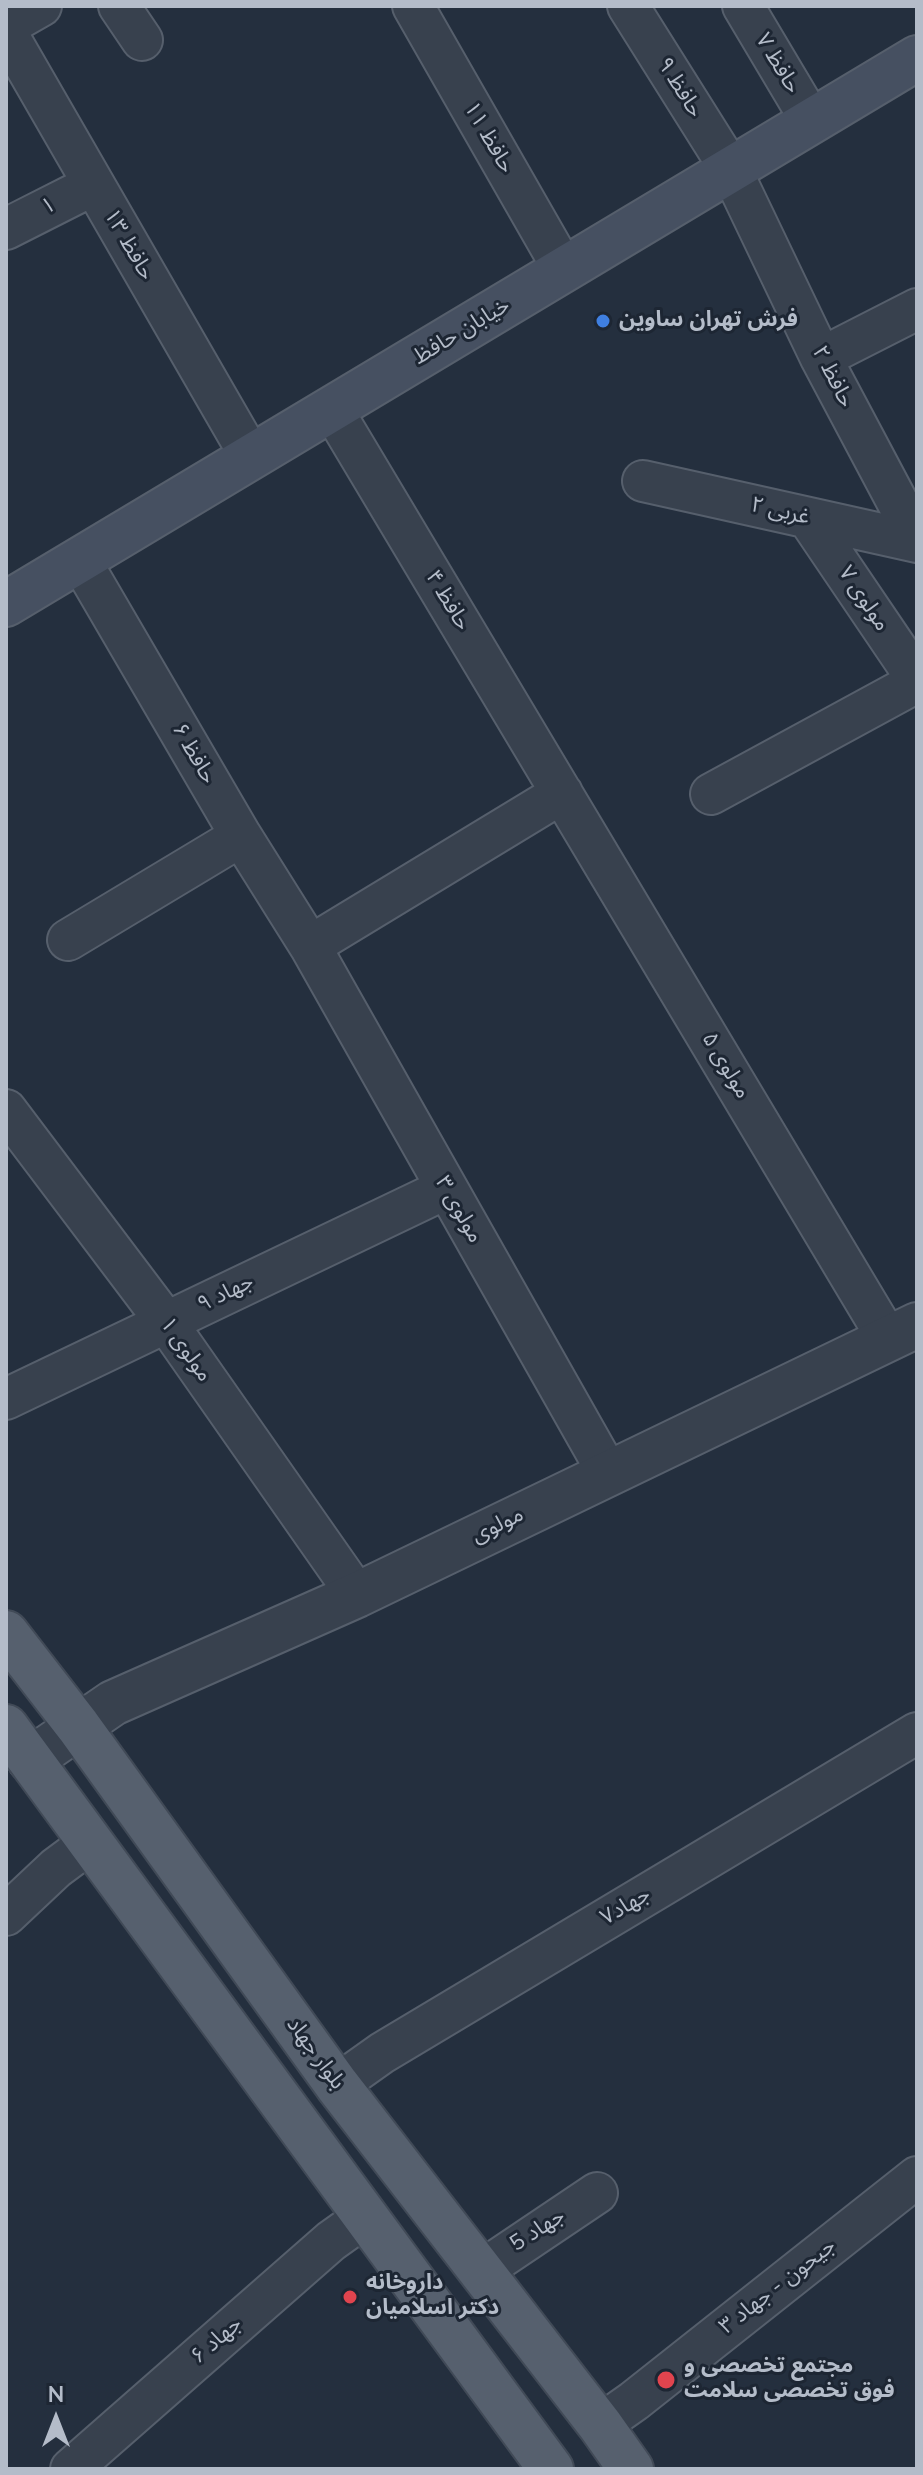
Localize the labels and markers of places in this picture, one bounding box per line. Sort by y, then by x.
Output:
place label: فرش تهران ساوین [619,308,798,334]
marker: فرش تهران ساوین [594,312,612,330]
place label: داروخانه دکتر اسلامیان [366,2271,499,2322]
marker: داروخانه دکتر اسلامیان [341,2288,359,2306]
place label: مجتمع تخصصی و فوق تخصصی سلامت [684,2354,895,2406]
marker: مجتمع تخصصی و فوق تخصصی سلامت [655,2369,677,2391]

